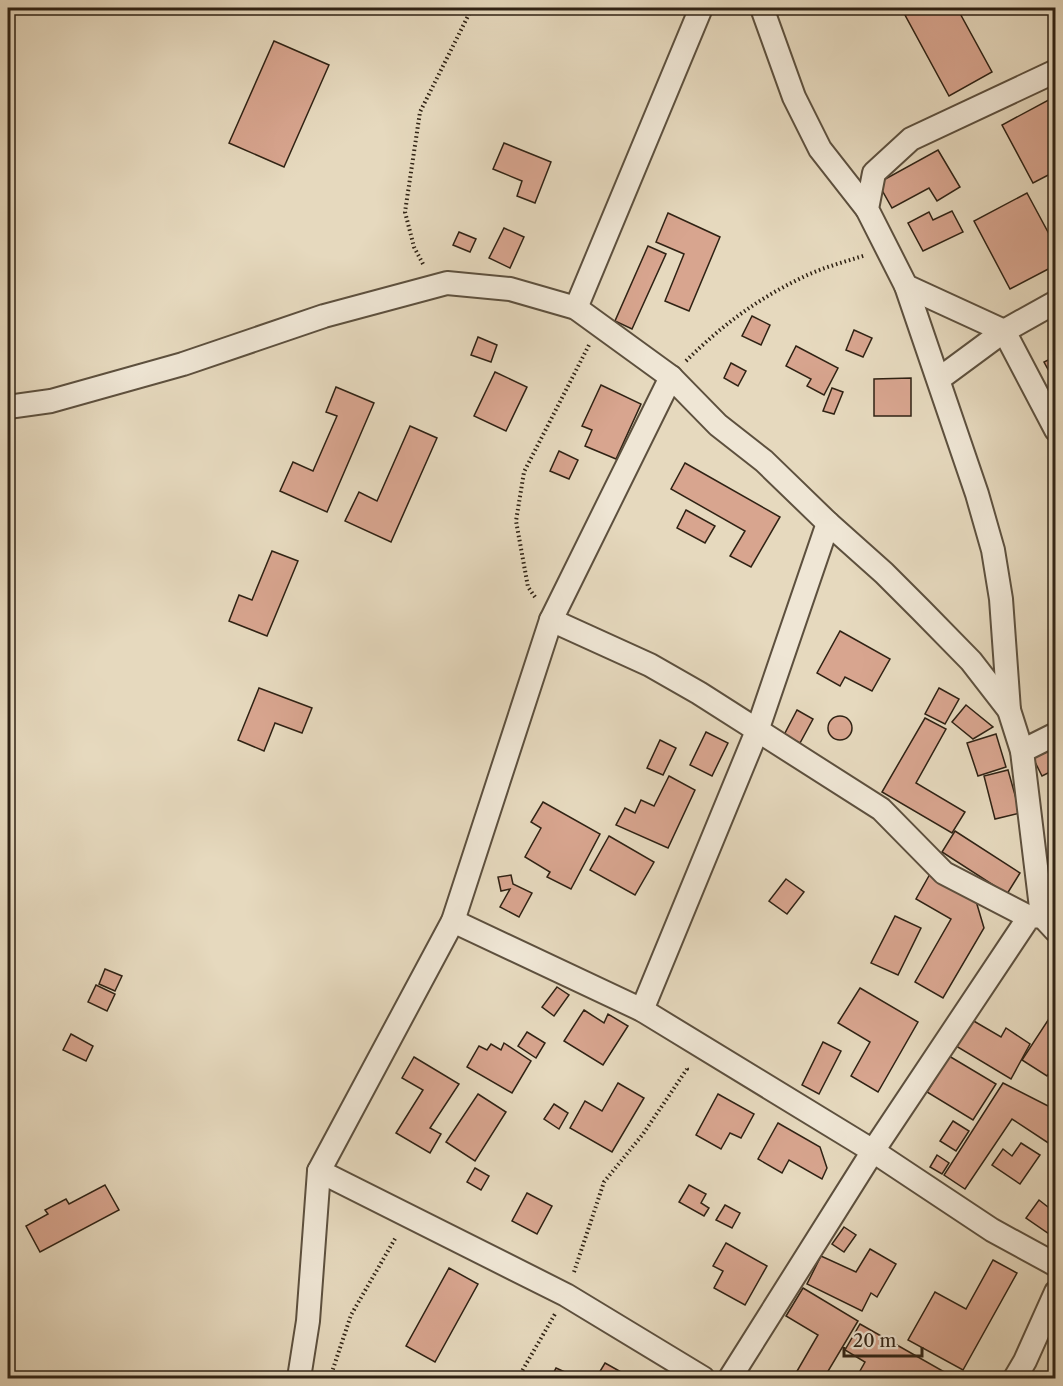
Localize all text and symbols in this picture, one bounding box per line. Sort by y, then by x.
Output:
scale bar [844,1320,922,1358]
text: 20 m [853,1330,897,1352]

